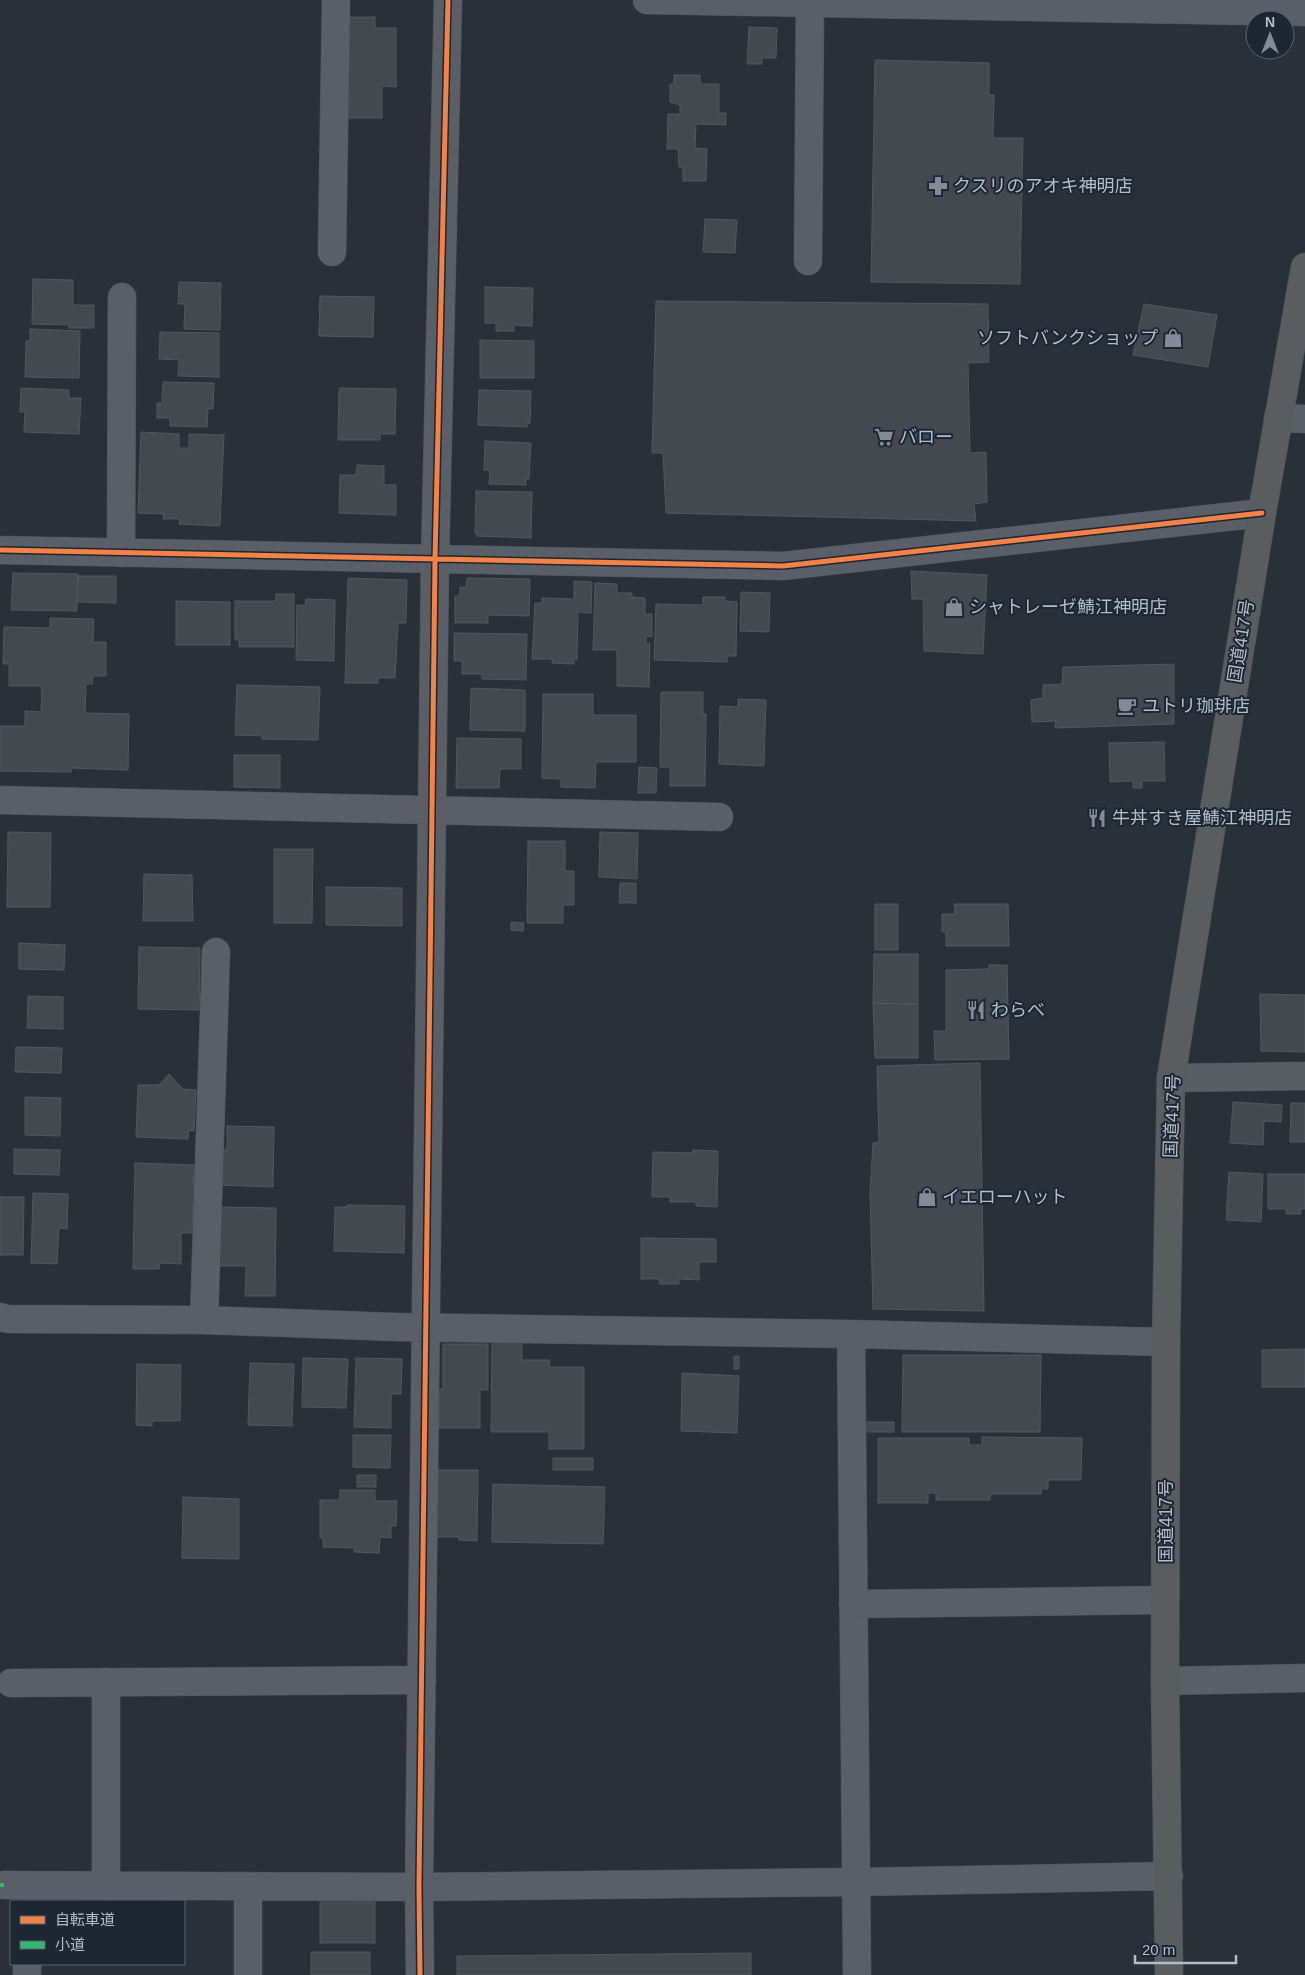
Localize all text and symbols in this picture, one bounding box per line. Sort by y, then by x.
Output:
north arrow [1245,10,1295,60]
text: N [1265,14,1275,30]
pharmacy icon: クスリのアオキ神明店 [927,175,949,197]
place label: クスリのアオキ神明店 [953,176,1132,196]
shop icon: ソフトバンクショップ [1162,327,1184,349]
place label: ソフトバンクショップ [977,328,1158,348]
supermarket icon: バロー [873,426,895,448]
place label: バロー [899,427,953,447]
shop icon: シャトレーゼ鯖江神明店 [943,596,965,618]
place label: シャトレーゼ鯖江神明店 [969,597,1167,617]
street label: 国道417号 [1225,598,1257,684]
cafe icon: ユトリ珈琲店 [1116,695,1138,717]
place label: ユトリ珈琲店 [1142,696,1250,716]
restaurant icon: 牛丼すき屋鯖江神明店 [1086,807,1108,829]
place label: 牛丼すき屋鯖江神明店 [1112,808,1292,828]
restaurant icon: わらべ [965,999,987,1021]
place label: わらべ [991,1000,1045,1020]
street label: 国道417号 [1161,1074,1183,1158]
shop icon: イエローハット [916,1186,938,1208]
place label: イエローハット [942,1187,1067,1207]
street label: 国道417号 [1156,1479,1176,1563]
legend [10,1900,185,1965]
text: 自転車道 [55,1911,115,1928]
scale bar [1135,1932,1236,1964]
text: 小道 [55,1936,85,1953]
text: 20 m [1142,1941,1175,1958]

